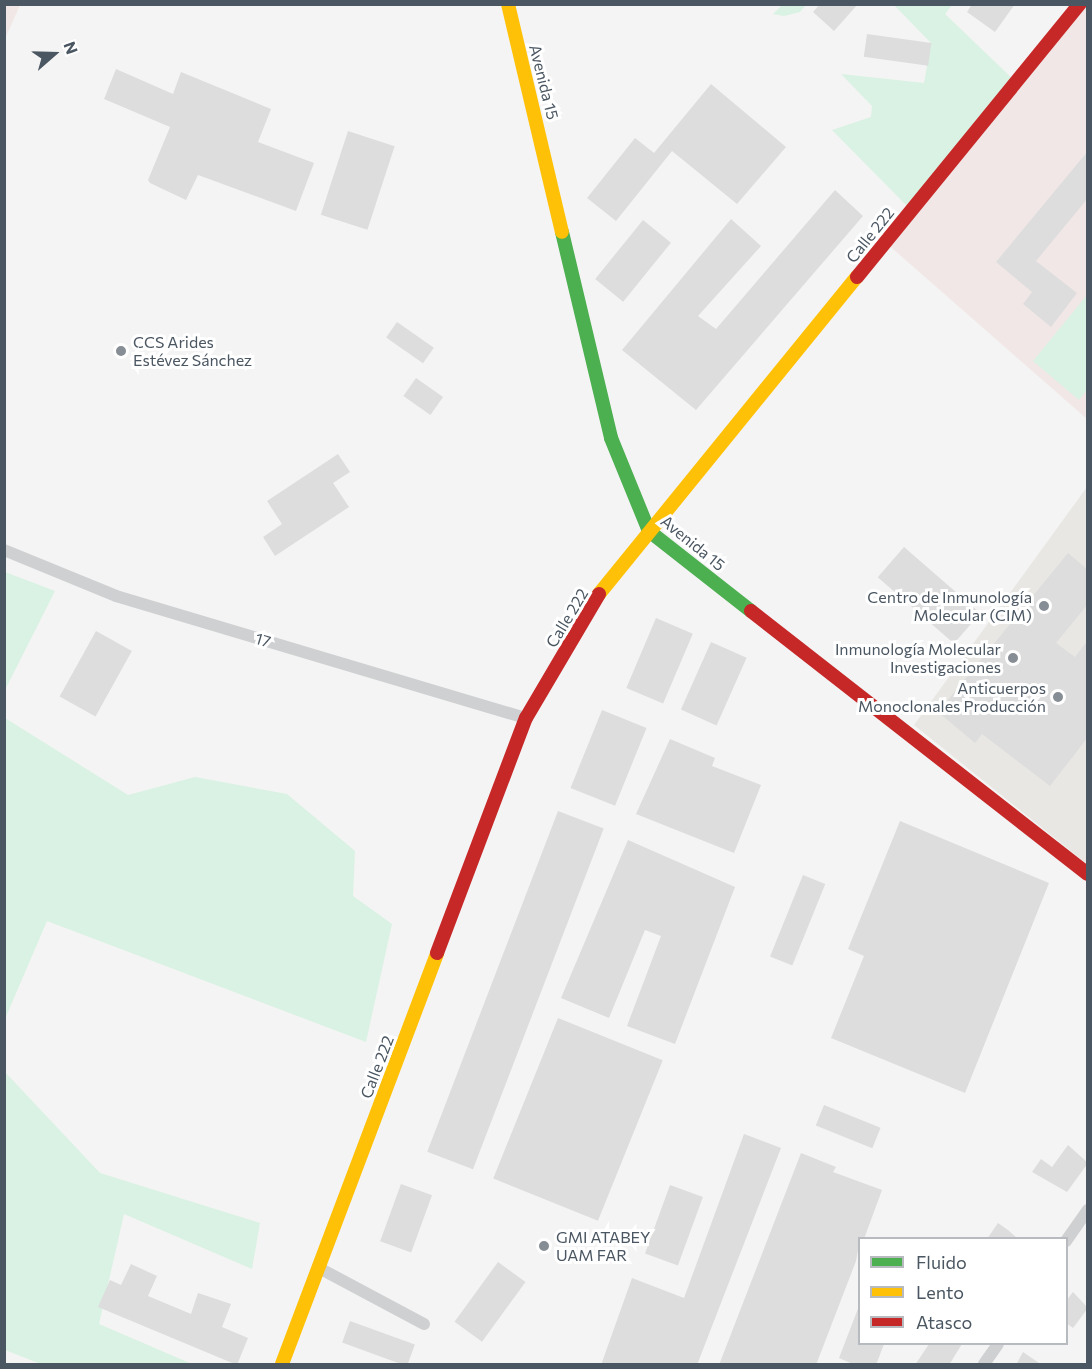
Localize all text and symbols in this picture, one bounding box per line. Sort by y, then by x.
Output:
north arrow [24,24,84,84]
text: N [60,39,82,57]
street label: Avenida 15 [525,42,563,122]
street label: Calle 222 [842,203,898,267]
place label: CCS Arides Estévez Sánchez [133,332,252,370]
marker: CCS Arides Estévez Sánchez [114,344,128,358]
street label: Avenida 15 [657,511,729,575]
street label: Calle 222 [542,585,592,651]
place label: Centro de Inmunología Molecular (CIM) [867,587,1032,625]
marker: Centro de Inmunología Molecular (CIM) [1037,599,1051,613]
street label: 17 [253,629,273,651]
place label: Inmunología Molecular Investigaciones [835,639,1001,677]
marker: Inmunología Molecular Investigaciones [1006,651,1020,665]
place label: Anticuerpos Monoclonales Producción [858,678,1046,716]
marker: Anticuerpos Monoclonales Producción [1051,690,1065,704]
street label: Calle 222 [356,1033,398,1101]
place label: GMI ATABEY UAM FAR [556,1227,650,1265]
legend [858,1237,1068,1345]
marker: GMI ATABEY UAM FAR [537,1239,551,1253]
text: Fluido [916,1251,967,1273]
text: Lento [916,1281,964,1303]
text: Atasco [916,1311,972,1333]

